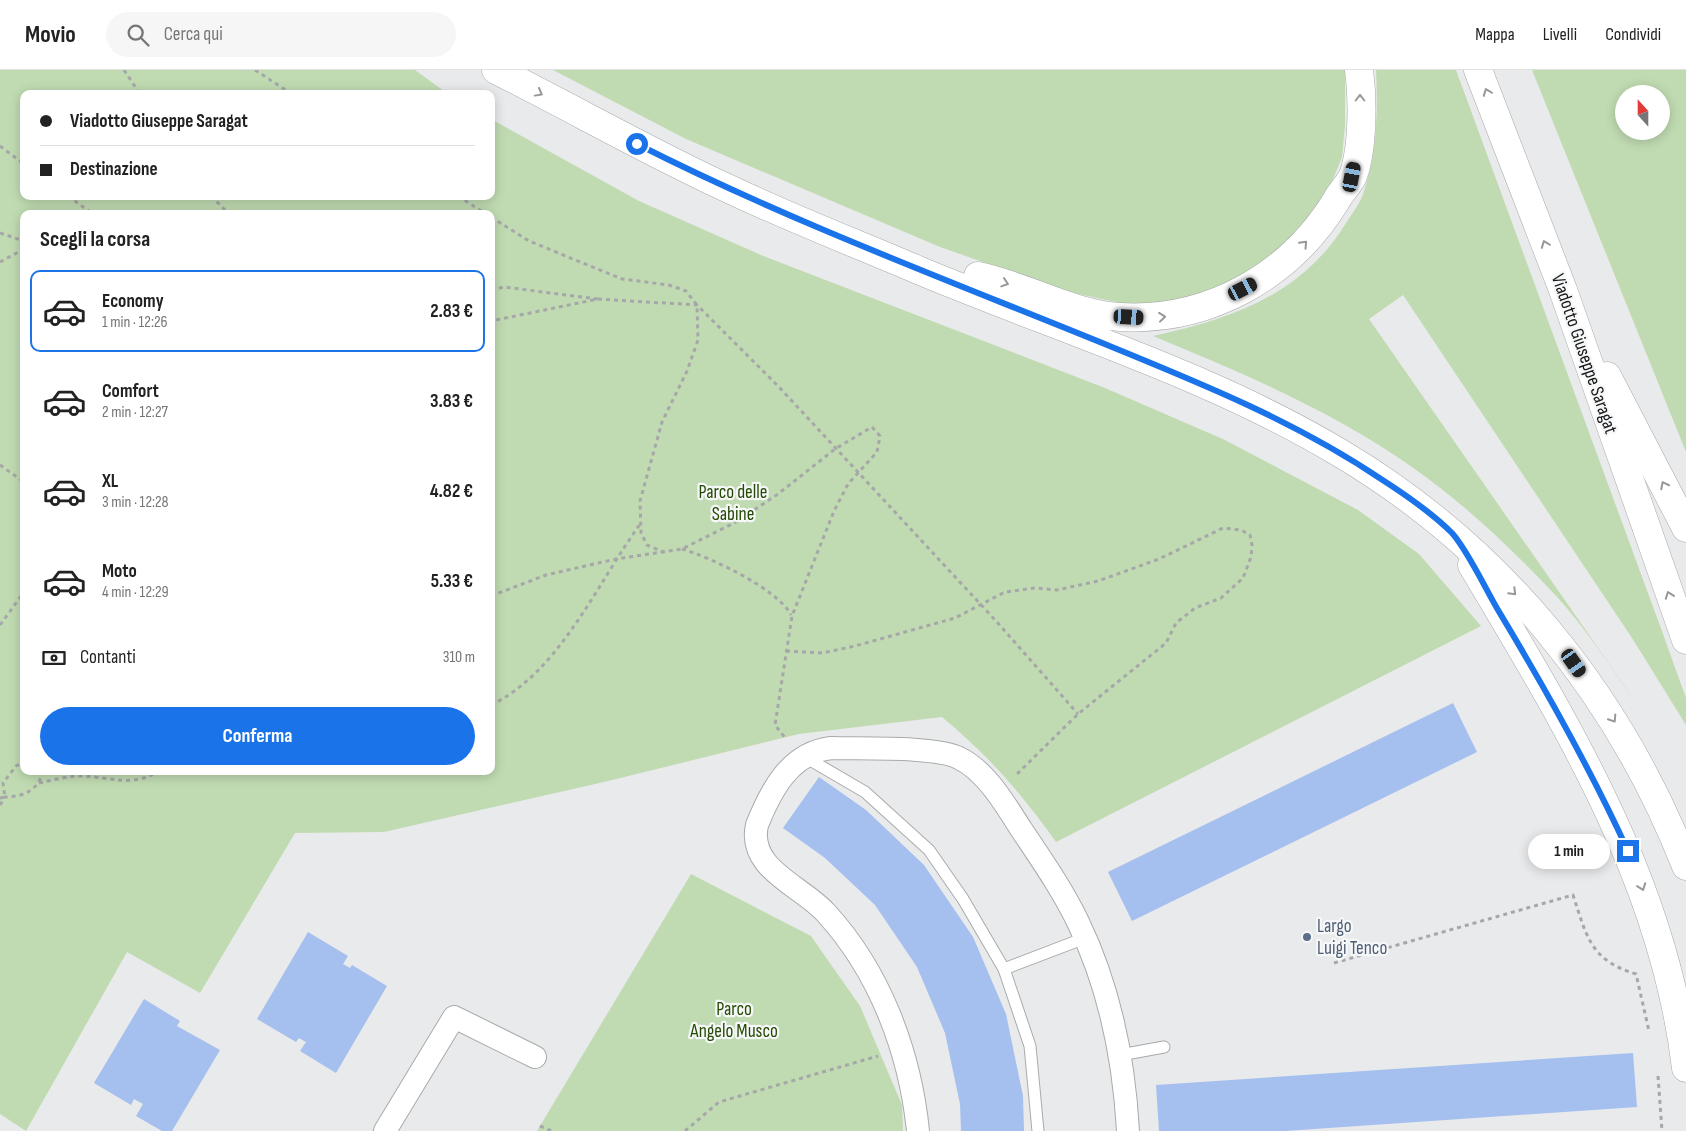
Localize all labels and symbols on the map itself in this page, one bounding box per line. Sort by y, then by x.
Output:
north arrow [1615,85,1670,140]
one-way arrow [534,87,543,97]
one-way arrow [1483,88,1493,97]
one-way arrow [1355,94,1365,102]
route start [626,133,648,155]
car [1341,161,1362,193]
one-way arrow [1541,240,1551,248]
one-way arrow [1298,241,1307,250]
street label: Viadotto Giuseppe Saragat [1546,271,1622,437]
car [1226,276,1259,302]
one-way arrow [1000,277,1008,287]
car [1113,309,1144,325]
one-way arrow [1158,311,1166,322]
park label: Parco delle Sabine [699,481,767,526]
one-way arrow [1660,481,1670,490]
one-way arrow [1507,586,1516,595]
one-way arrow [1665,591,1675,599]
car [1559,646,1588,680]
one-way arrow [1607,714,1617,723]
callout: 1 min [1528,834,1610,868]
route end [1617,840,1639,862]
one-way arrow [1636,882,1646,891]
place label: Largo Luigi Tenco [1317,915,1387,960]
marker: Largo Luigi Tenco [1301,931,1313,943]
park label: Parco Angelo Musco [689,998,778,1043]

